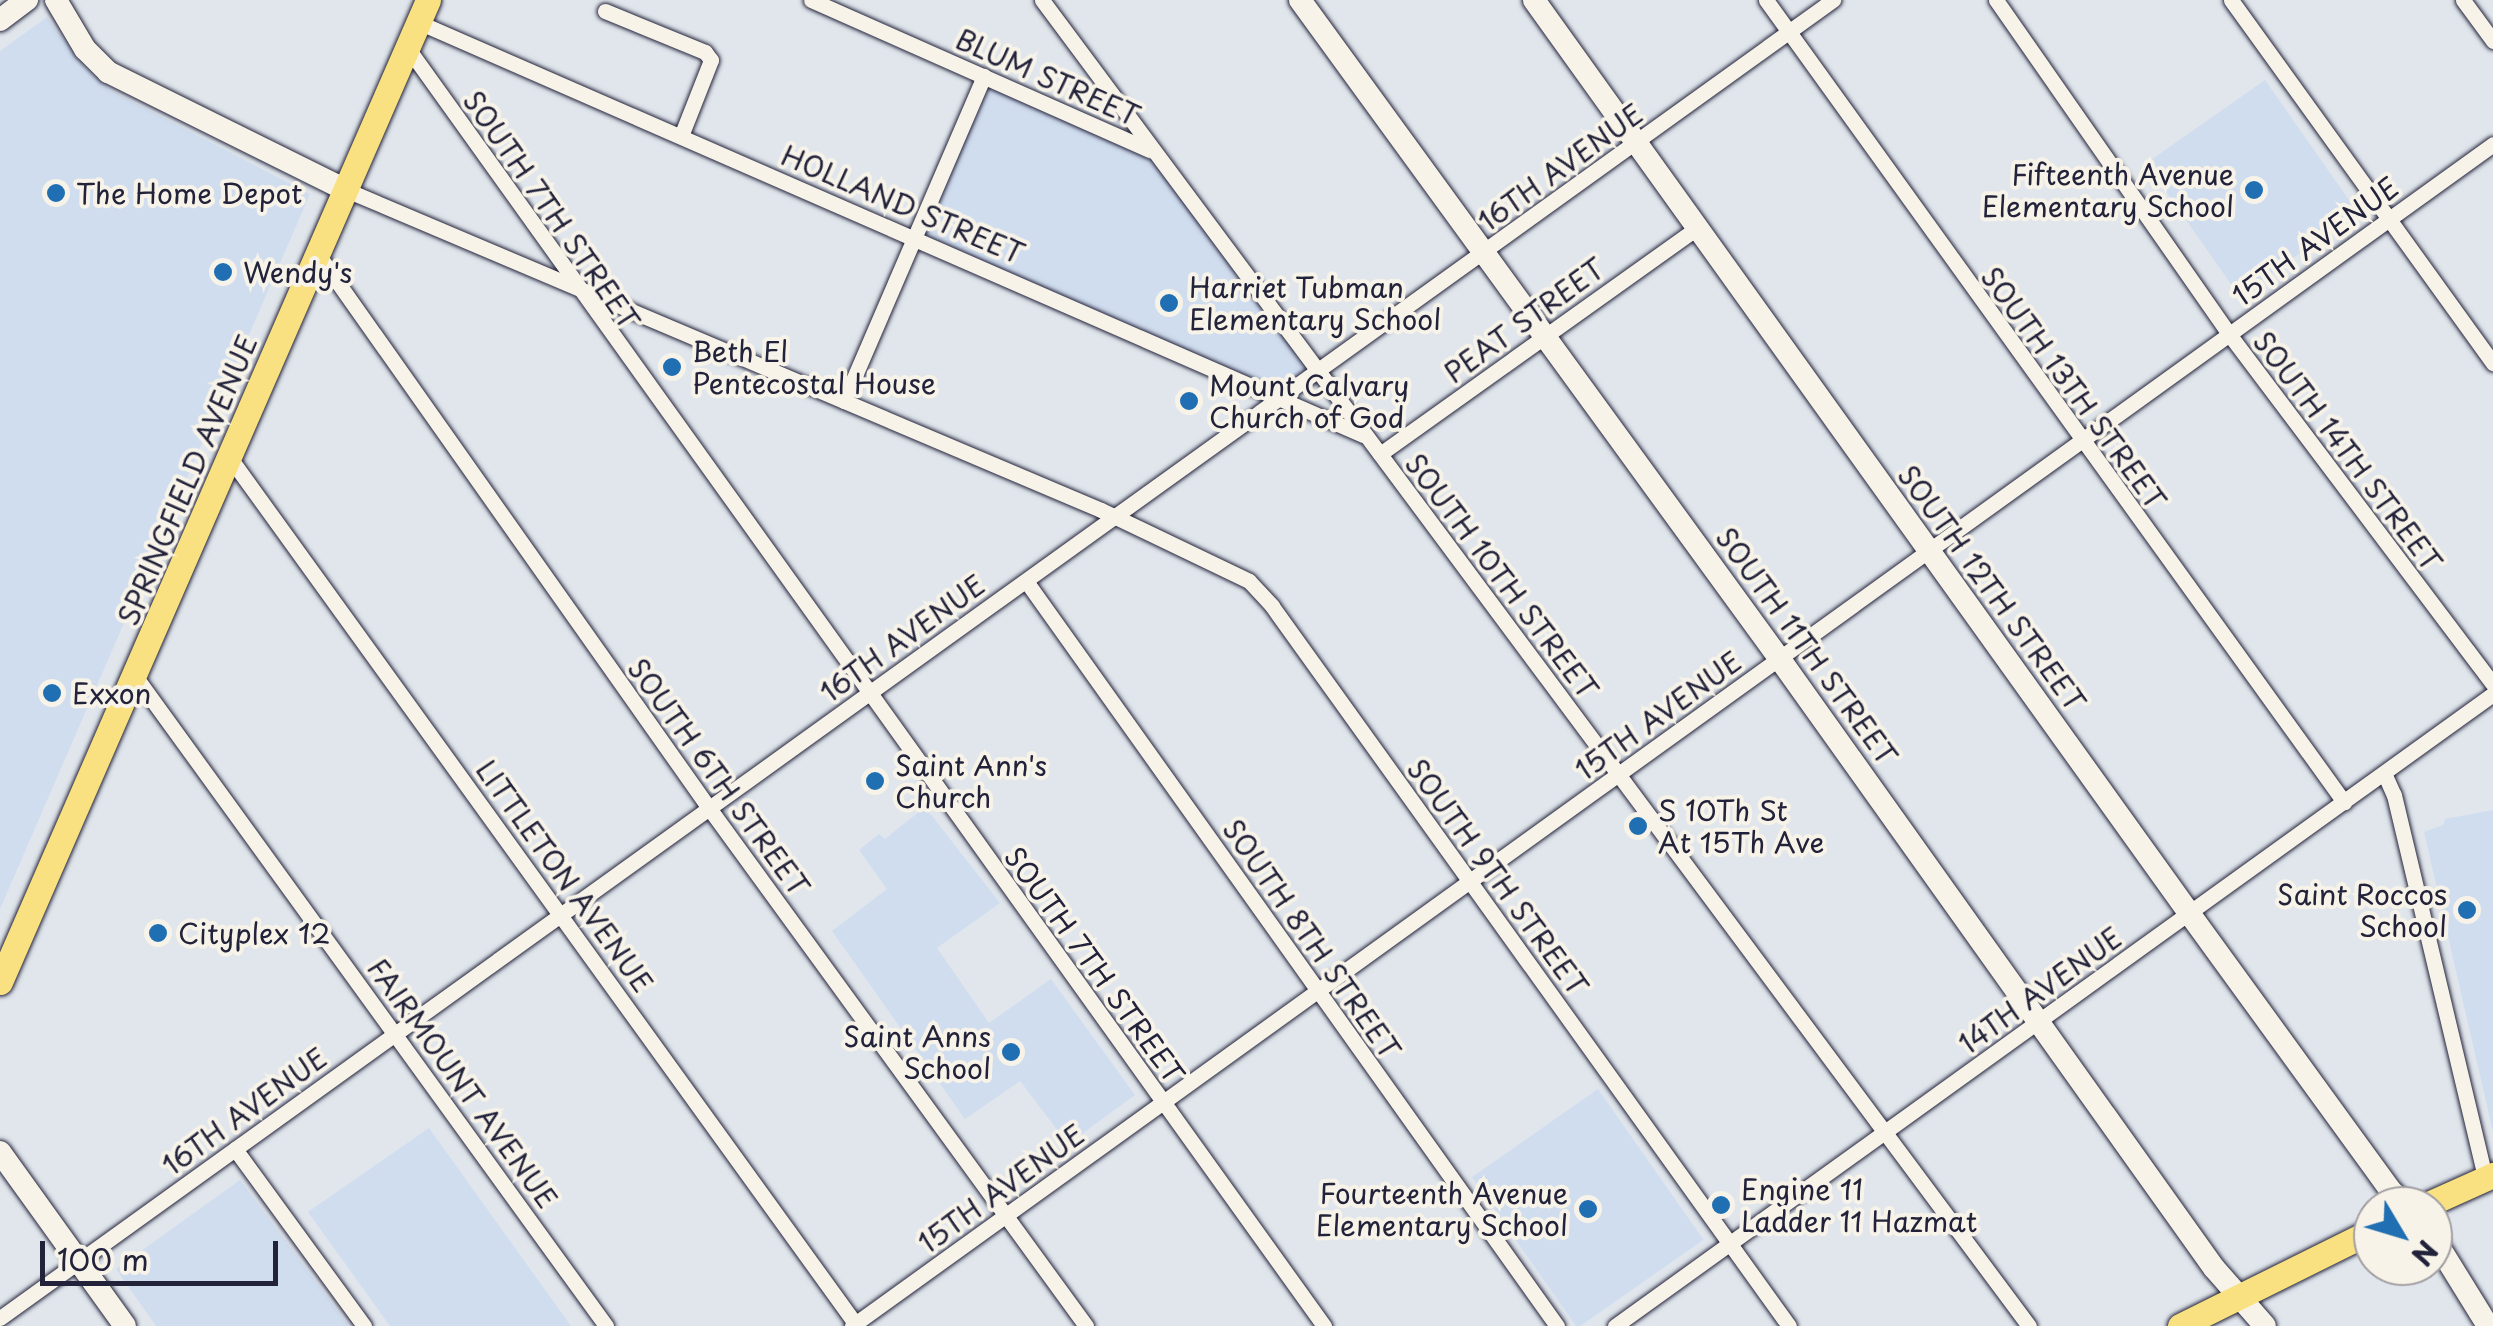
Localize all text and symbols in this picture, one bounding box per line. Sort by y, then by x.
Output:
street label: BLUM STREET [949,21,1147,133]
street label: SOUTH 7TH STREET [456,84,648,336]
street label: 16TH AVENUE [1471,96,1649,238]
street label: HOLLAND STREET [777,138,1029,270]
place label: Fifteenth Avenue Elementary School [1982,157,2234,223]
street label: 15TH AVENUE [2226,170,2404,312]
place label: The Home Depot [76,176,304,210]
marker: Fifteenth Avenue Elementary School [2243,179,2265,201]
marker: The Home Depot [45,182,67,204]
street label: PEAT STREET [1436,250,1612,390]
place label: Wendy's [243,255,352,289]
street label: SOUTH 13TH STREET [1973,258,2175,518]
marker: Wendy's [212,261,234,283]
place label: Harriet Tubman Elementary School [1189,270,1441,336]
marker: Harriet Tubman Elementary School [1158,292,1180,314]
street label: SOUTH 14TH STREET [2245,322,2451,580]
street label: SPRINGFIELD AVENUE [111,330,263,630]
place label: Beth El Pentecostal House [692,334,938,400]
marker: Beth El Pentecostal House [661,356,683,378]
place label: Mount Calvary Church of God [1209,368,1410,434]
marker: Mount Calvary Church of God [1178,390,1200,412]
street label: SOUTH 10TH STREET [1398,446,1606,706]
street label: SOUTH 12TH STREET [1891,457,2093,719]
street label: SOUTH 11TH STREET [1707,518,1907,774]
street label: 16TH AVENUE [813,567,991,709]
street label: 15TH AVENUE [1569,644,1747,786]
street label: SOUTH 6TH STREET [621,651,817,903]
place label: Exxon [72,676,151,710]
marker: Exxon [41,682,63,704]
place label: Saint Ann's Church [895,748,1048,814]
street label: SOUTH 9TH STREET [1401,752,1595,1002]
street label: LITTLETON AVENUE [469,753,661,999]
marker: Saint Ann's Church [864,770,886,792]
place label: S 10Th St At 15Th Ave [1658,793,1824,859]
street label: SOUTH 8TH STREET [1216,812,1408,1066]
marker: S 10Th St At 15Th Ave [1627,815,1649,837]
street label: SOUTH 7TH STREET [998,840,1192,1090]
place label: Saint Roccos School [2276,877,2447,943]
marker: Saint Roccos School [2456,899,2478,921]
place label: Cityplex 12 [178,916,331,950]
street label: 14TH AVENUE [1951,919,2129,1061]
marker: Cityplex 12 [147,922,169,944]
street label: FAIRMOUNT AVENUE [361,951,565,1215]
place label: Saint Anns School [843,1019,991,1085]
street label: 16TH AVENUE [155,1040,333,1182]
marker: Saint Anns School [1000,1041,1022,1063]
street label: 15TH AVENUE [912,1117,1090,1259]
place label: Engine 11 Ladder 11 Hazmat [1741,1172,1981,1238]
place label: Fourteenth Avenue Elementary School [1316,1176,1568,1242]
north arrow [2353,1186,2453,1286]
marker: Engine 11 Ladder 11 Hazmat [1710,1194,1732,1216]
marker: Fourteenth Avenue Elementary School [1577,1198,1599,1220]
scale bar [45,1221,282,1283]
text: N [2402,1232,2449,1276]
text: 100 m [57,1236,149,1281]

